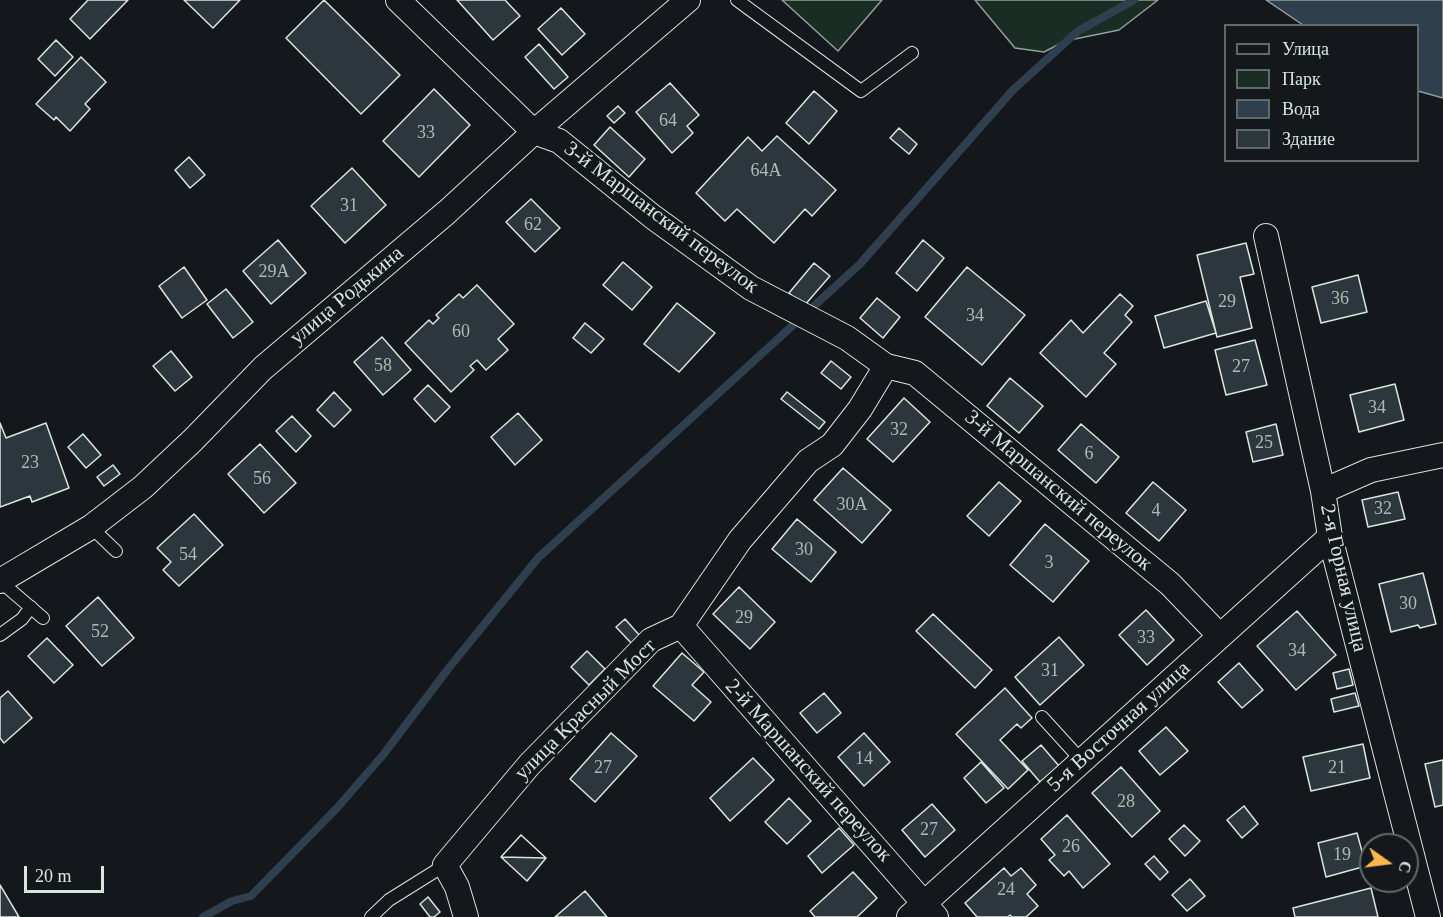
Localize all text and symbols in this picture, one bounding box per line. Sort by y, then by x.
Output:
legend [1224,24,1419,162]
text: Улица [1282,39,1329,59]
text: Парк [1282,69,1321,89]
text: Вода [1282,99,1320,119]
house number: 64 [659,110,677,132]
house number: 33 [417,122,435,144]
text: Здание [1282,129,1335,149]
street label: 3-й Маршанский переулок [559,137,763,299]
house number: 64А [751,160,781,182]
house number: 31 [340,195,358,217]
house number: 62 [524,214,542,236]
street label: улица Родькина [285,241,409,351]
house number: 29А [259,261,289,283]
house number: 36 [1331,288,1349,310]
house number: 29 [1218,291,1236,313]
house number: 34 [966,305,984,327]
house number: 60 [452,321,470,343]
house number: 58 [374,355,392,377]
house number: 27 [1232,356,1250,378]
house number: 34 [1368,397,1386,419]
street label: 3-й Маршанский переулок [959,405,1157,577]
house number: 32 [890,419,908,441]
house number: 25 [1255,432,1273,454]
house number: 6 [1084,443,1094,465]
house number: 23 [21,452,39,474]
house number: 56 [253,468,271,490]
house number: 30А [837,494,867,516]
house number: 32 [1374,498,1392,520]
house number: 4 [1152,500,1160,522]
street label: 2-я Горная улица [1314,502,1372,654]
house number: 30 [795,539,813,561]
house number: 54 [179,544,197,566]
house number: 3 [1044,552,1054,574]
house number: 30 [1399,593,1417,615]
house number: 29 [735,607,753,629]
house number: 52 [91,621,109,643]
house number: 33 [1137,627,1155,649]
street label: улица Красный Мост [510,634,662,786]
house number: 34 [1288,640,1306,662]
street label: 5-я Восточная улица [1042,656,1196,798]
house number: 31 [1041,660,1059,682]
street label: 2-й Маршанский переулок [719,674,897,868]
house number: 14 [855,748,873,770]
house number: 27 [594,757,612,779]
house number: 21 [1328,757,1346,779]
house number: 28 [1117,791,1135,813]
house number: 27 [920,819,938,841]
north arrow [1359,833,1419,893]
house number: 26 [1062,836,1080,858]
house number: 19 [1333,844,1351,866]
scale bar [27,854,106,892]
text: С [1395,859,1415,875]
text: 20 m [35,866,72,886]
house number: 24 [997,879,1015,901]

